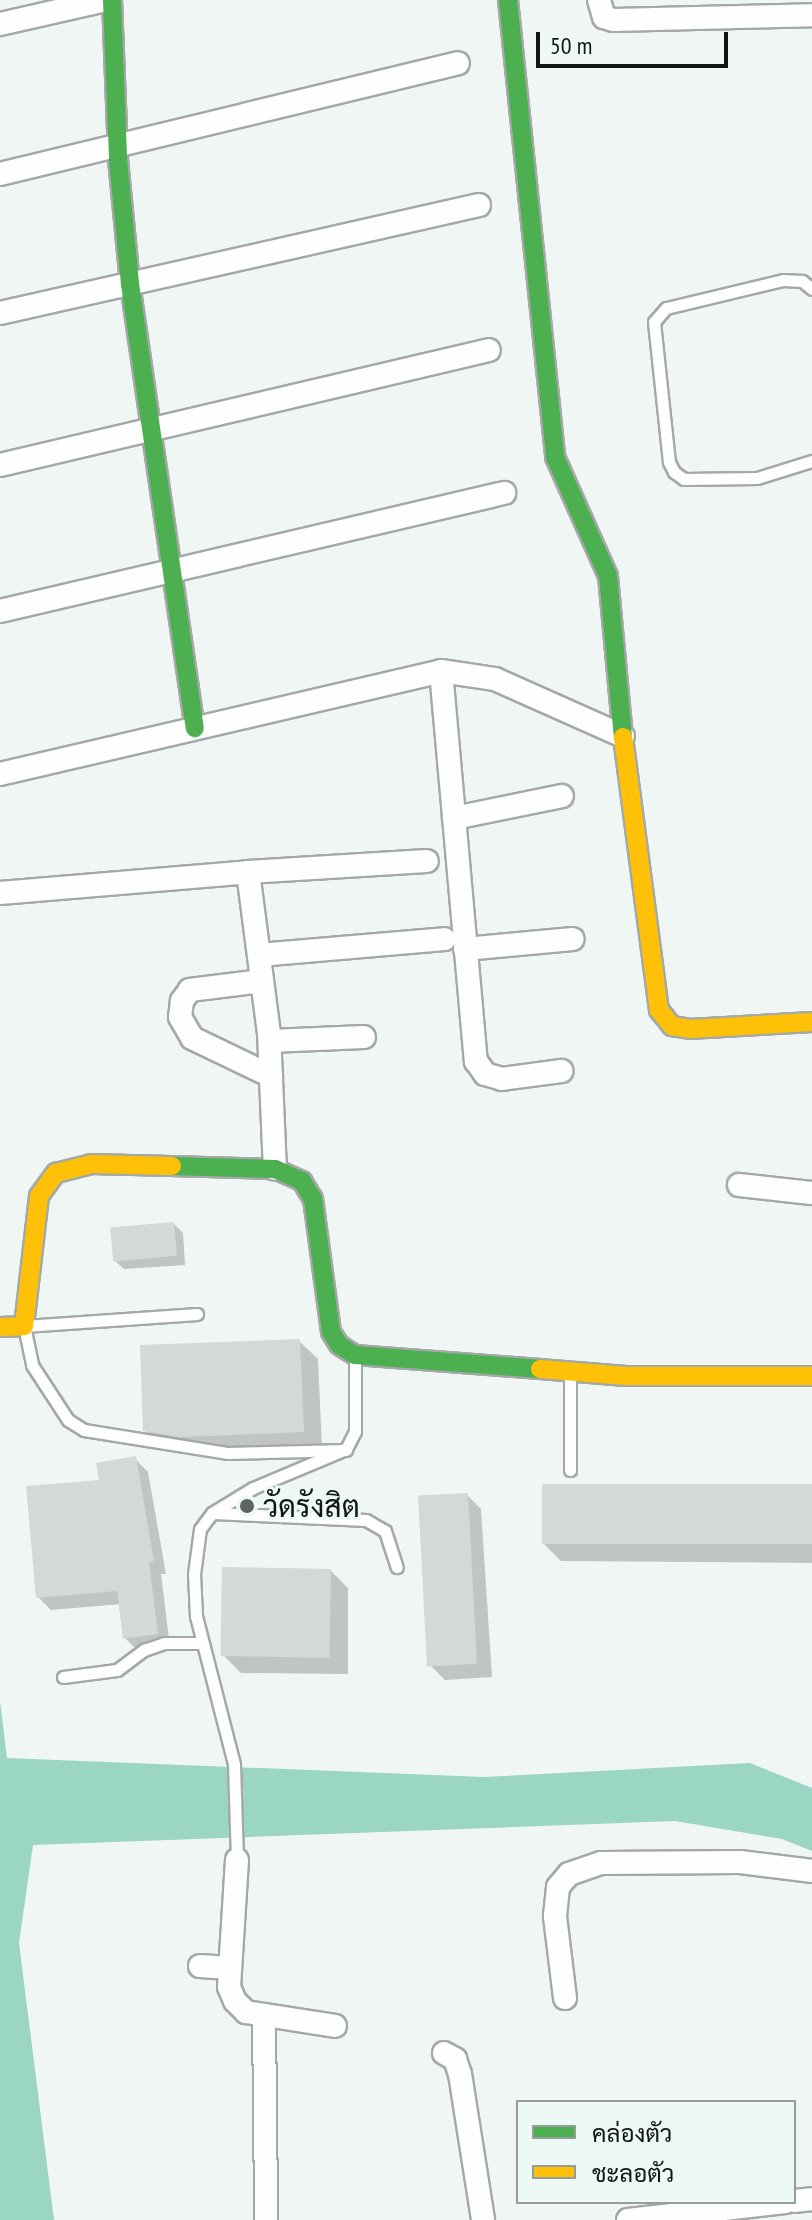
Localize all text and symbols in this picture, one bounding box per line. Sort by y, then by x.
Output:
scale bar [540,16,732,66]
text: 50 m [550,30,592,61]
place label: วัดรังสิต [263,1488,360,1524]
marker: วัดรังสิต [238,1497,256,1515]
legend [516,2100,796,2204]
text: คล่องตัว [592,2118,672,2149]
text: ชะลอตัว [592,2158,674,2189]

